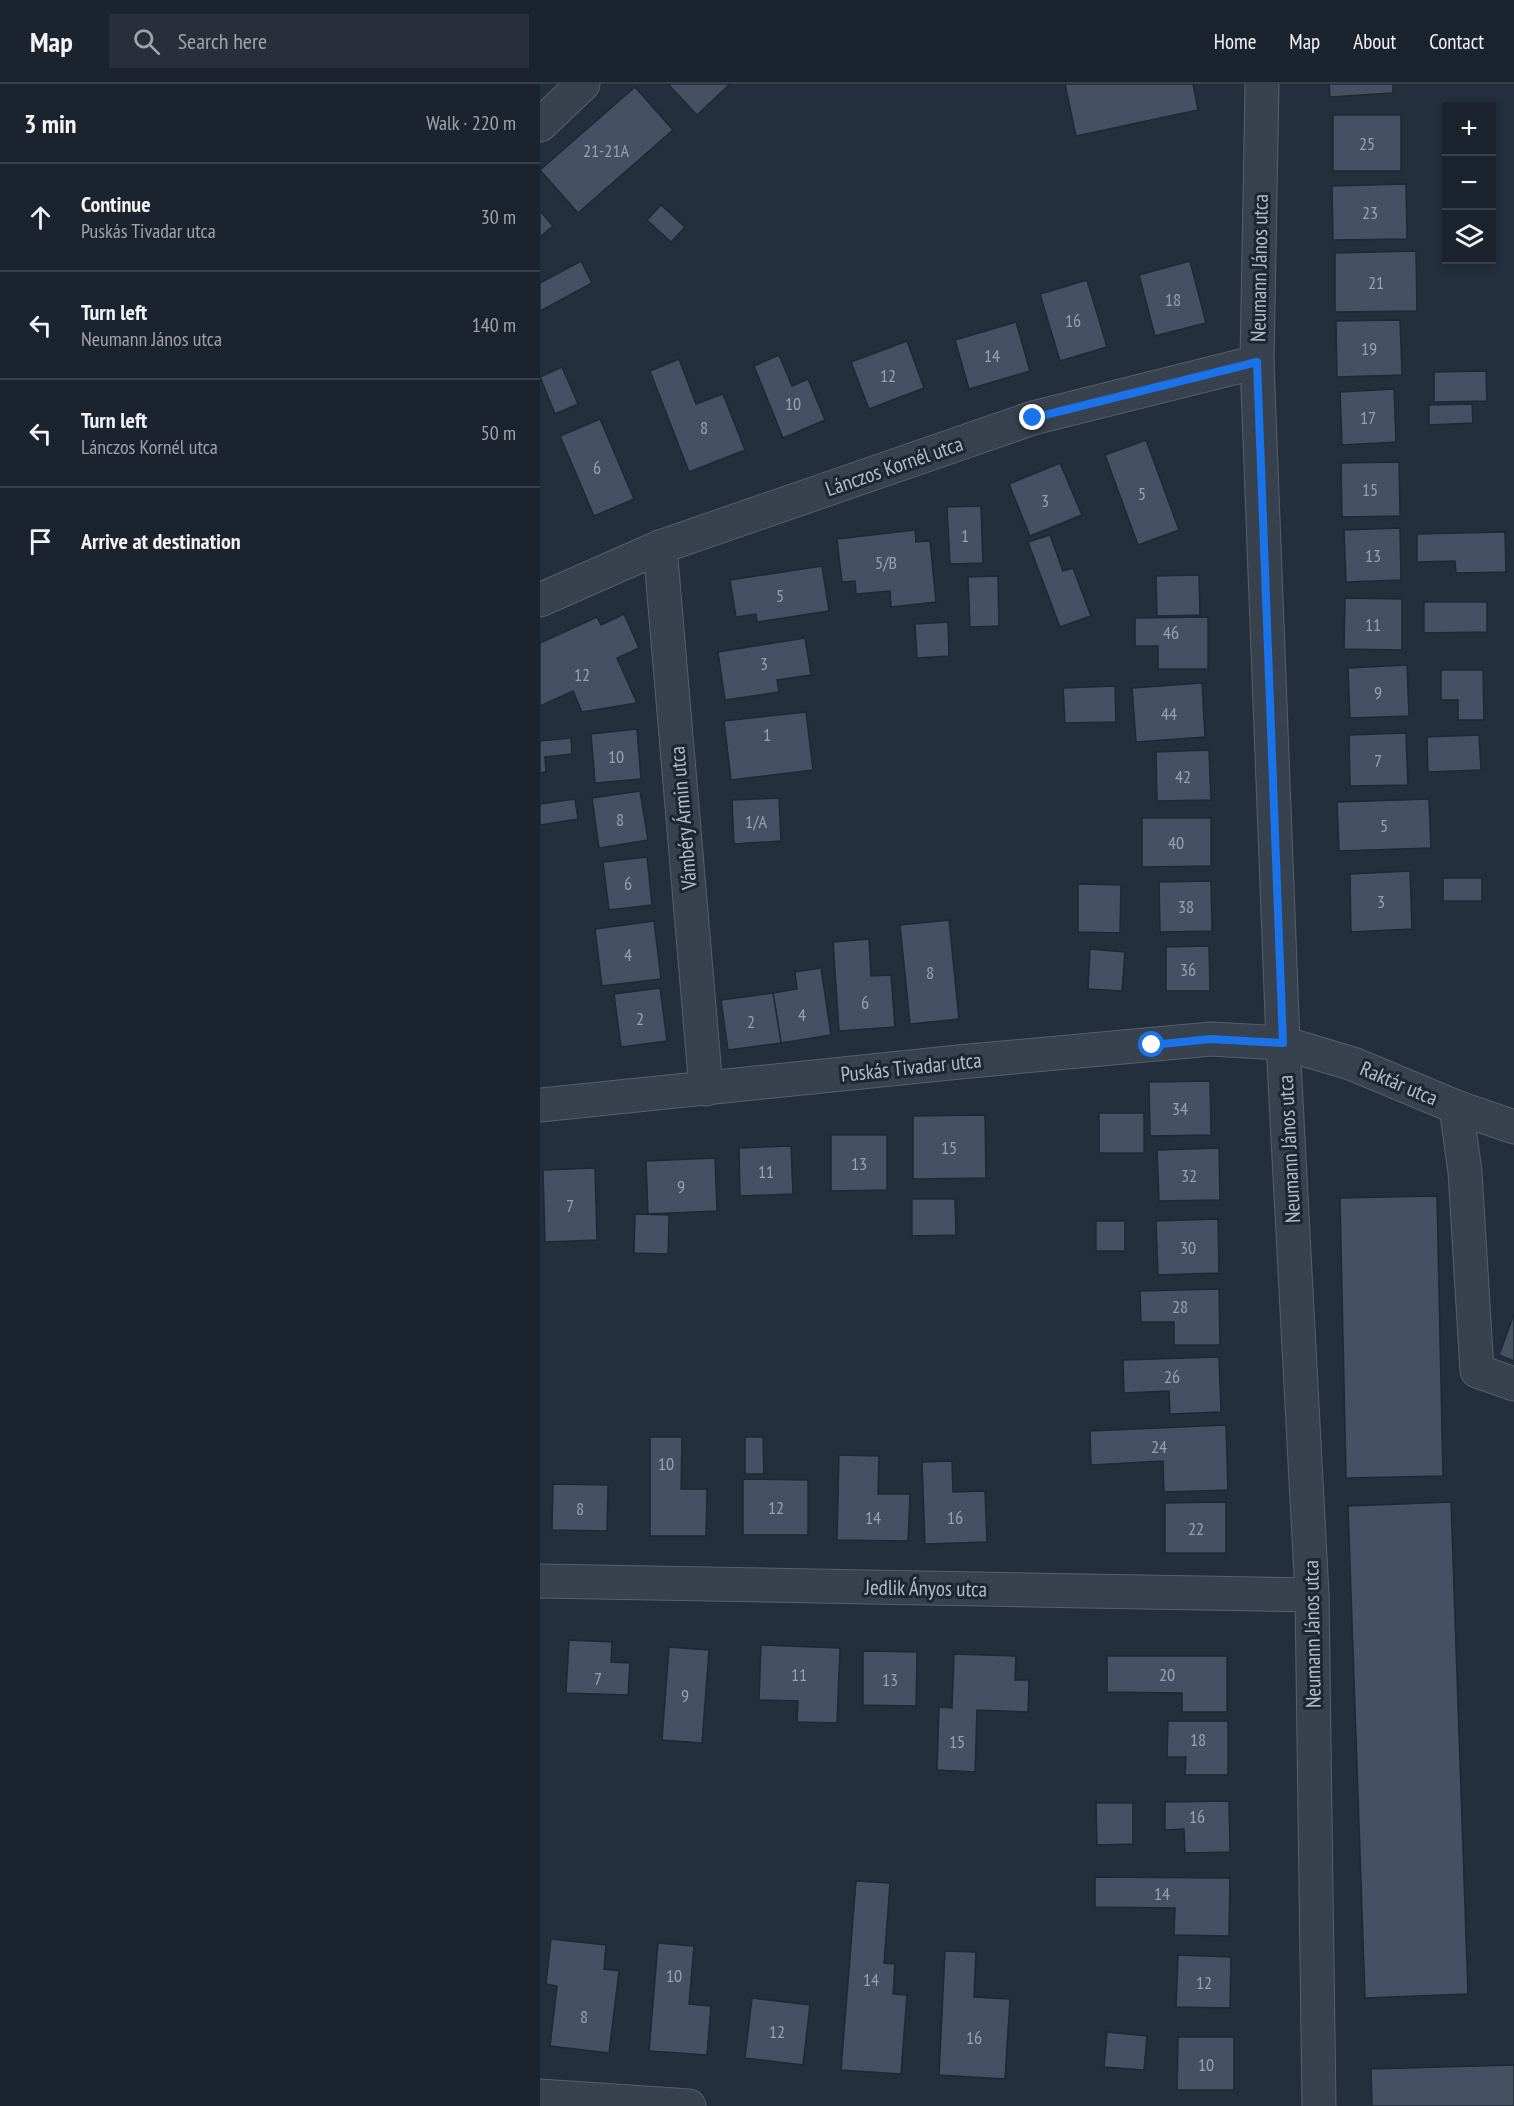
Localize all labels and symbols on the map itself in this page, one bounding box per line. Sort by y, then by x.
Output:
house number: 25 [1359,132,1375,155]
house number: 21-21A [583,139,630,162]
street label: Neumann János utca [1244,194,1274,342]
house number: 23 [1362,201,1378,224]
house number: 21 [1368,271,1384,294]
house number: 18 [1165,288,1181,311]
house number: 16 [1065,309,1081,332]
house number: 19 [1361,337,1377,360]
house number: 14 [984,344,1000,367]
house number: 12 [880,364,896,387]
house number: 10 [785,392,801,415]
route end [1019,404,1045,430]
house number: 17 [1360,406,1376,429]
house number: 8 [700,416,708,439]
street label: Lánczos Kornél utca [822,430,966,502]
house number: 6 [593,456,601,479]
house number: 15 [1362,478,1378,501]
house number: 5 [1138,482,1146,505]
house number: 3 [1041,489,1049,512]
house number: 1 [961,524,969,547]
house number: 13 [1365,544,1381,567]
house number: 5/B [875,551,897,574]
house number: 5 [776,584,784,607]
house number: 11 [1365,613,1381,636]
house number: 46 [1163,621,1179,644]
house number: 3 [760,652,768,675]
house number: 12 [574,663,590,686]
house number: 9 [1374,681,1382,704]
house number: 44 [1161,702,1177,725]
house number: 1 [763,723,771,746]
house number: 10 [608,745,624,768]
street label: Vámbéry Ármin utca [663,745,703,892]
house number: 7 [1374,749,1382,772]
house number: 42 [1175,765,1191,788]
house number: 8 [616,808,624,831]
house number: 1/A [745,810,767,833]
house number: 5 [1380,814,1388,837]
house number: 40 [1168,831,1184,854]
house number: 6 [624,872,632,895]
house number: 3 [1377,890,1385,913]
house number: 38 [1178,895,1194,918]
house number: 4 [624,943,632,966]
house number: 36 [1180,958,1196,981]
house number: 8 [926,961,934,984]
house number: 6 [861,991,869,1014]
house number: 4 [798,1003,806,1026]
house number: 2 [636,1007,644,1030]
house number: 2 [747,1010,755,1033]
route start [1138,1031,1164,1057]
street label: Puskás Tivadar utca [839,1046,983,1088]
street label: Raktár utca [1356,1055,1442,1111]
street label: Neumann János utca [1272,1074,1306,1224]
house number: 34 [1172,1097,1188,1120]
house number: 15 [941,1136,957,1159]
house number: 13 [851,1152,867,1175]
house number: 11 [758,1160,774,1183]
house number: 32 [1181,1164,1197,1187]
house number: 9 [677,1175,685,1198]
house number: 7 [566,1194,574,1217]
house number: 30 [1180,1236,1196,1259]
house number: 28 [1172,1295,1188,1318]
house number: 26 [1164,1365,1180,1388]
house number: 24 [1151,1435,1167,1458]
house number: 10 [658,1452,674,1475]
house number: 12 [768,1496,784,1519]
house number: 8 [576,1497,584,1520]
house number: 14 [865,1506,881,1529]
house number: 16 [947,1506,963,1529]
house number: 22 [1188,1517,1204,1540]
street label: Neumann János utca [1297,1560,1327,1708]
street label: Jedlik Ányos utca [864,1573,987,1603]
house number: 11 [791,1663,807,1686]
house number: 20 [1159,1663,1175,1686]
house number: 7 [594,1667,602,1690]
house number: 13 [882,1668,898,1691]
house number: 9 [681,1684,689,1707]
house number: 18 [1190,1728,1206,1751]
house number: 15 [949,1730,965,1753]
house number: 16 [1189,1805,1205,1828]
house number: 14 [1154,1882,1170,1905]
house number: 10 [666,1964,682,1987]
house number: 14 [863,1968,879,1991]
house number: 12 [1196,1971,1212,1994]
house number: 8 [580,2005,588,2028]
house number: 12 [769,2020,785,2043]
house number: 16 [966,2026,982,2049]
house number: 10 [1198,2053,1214,2076]

